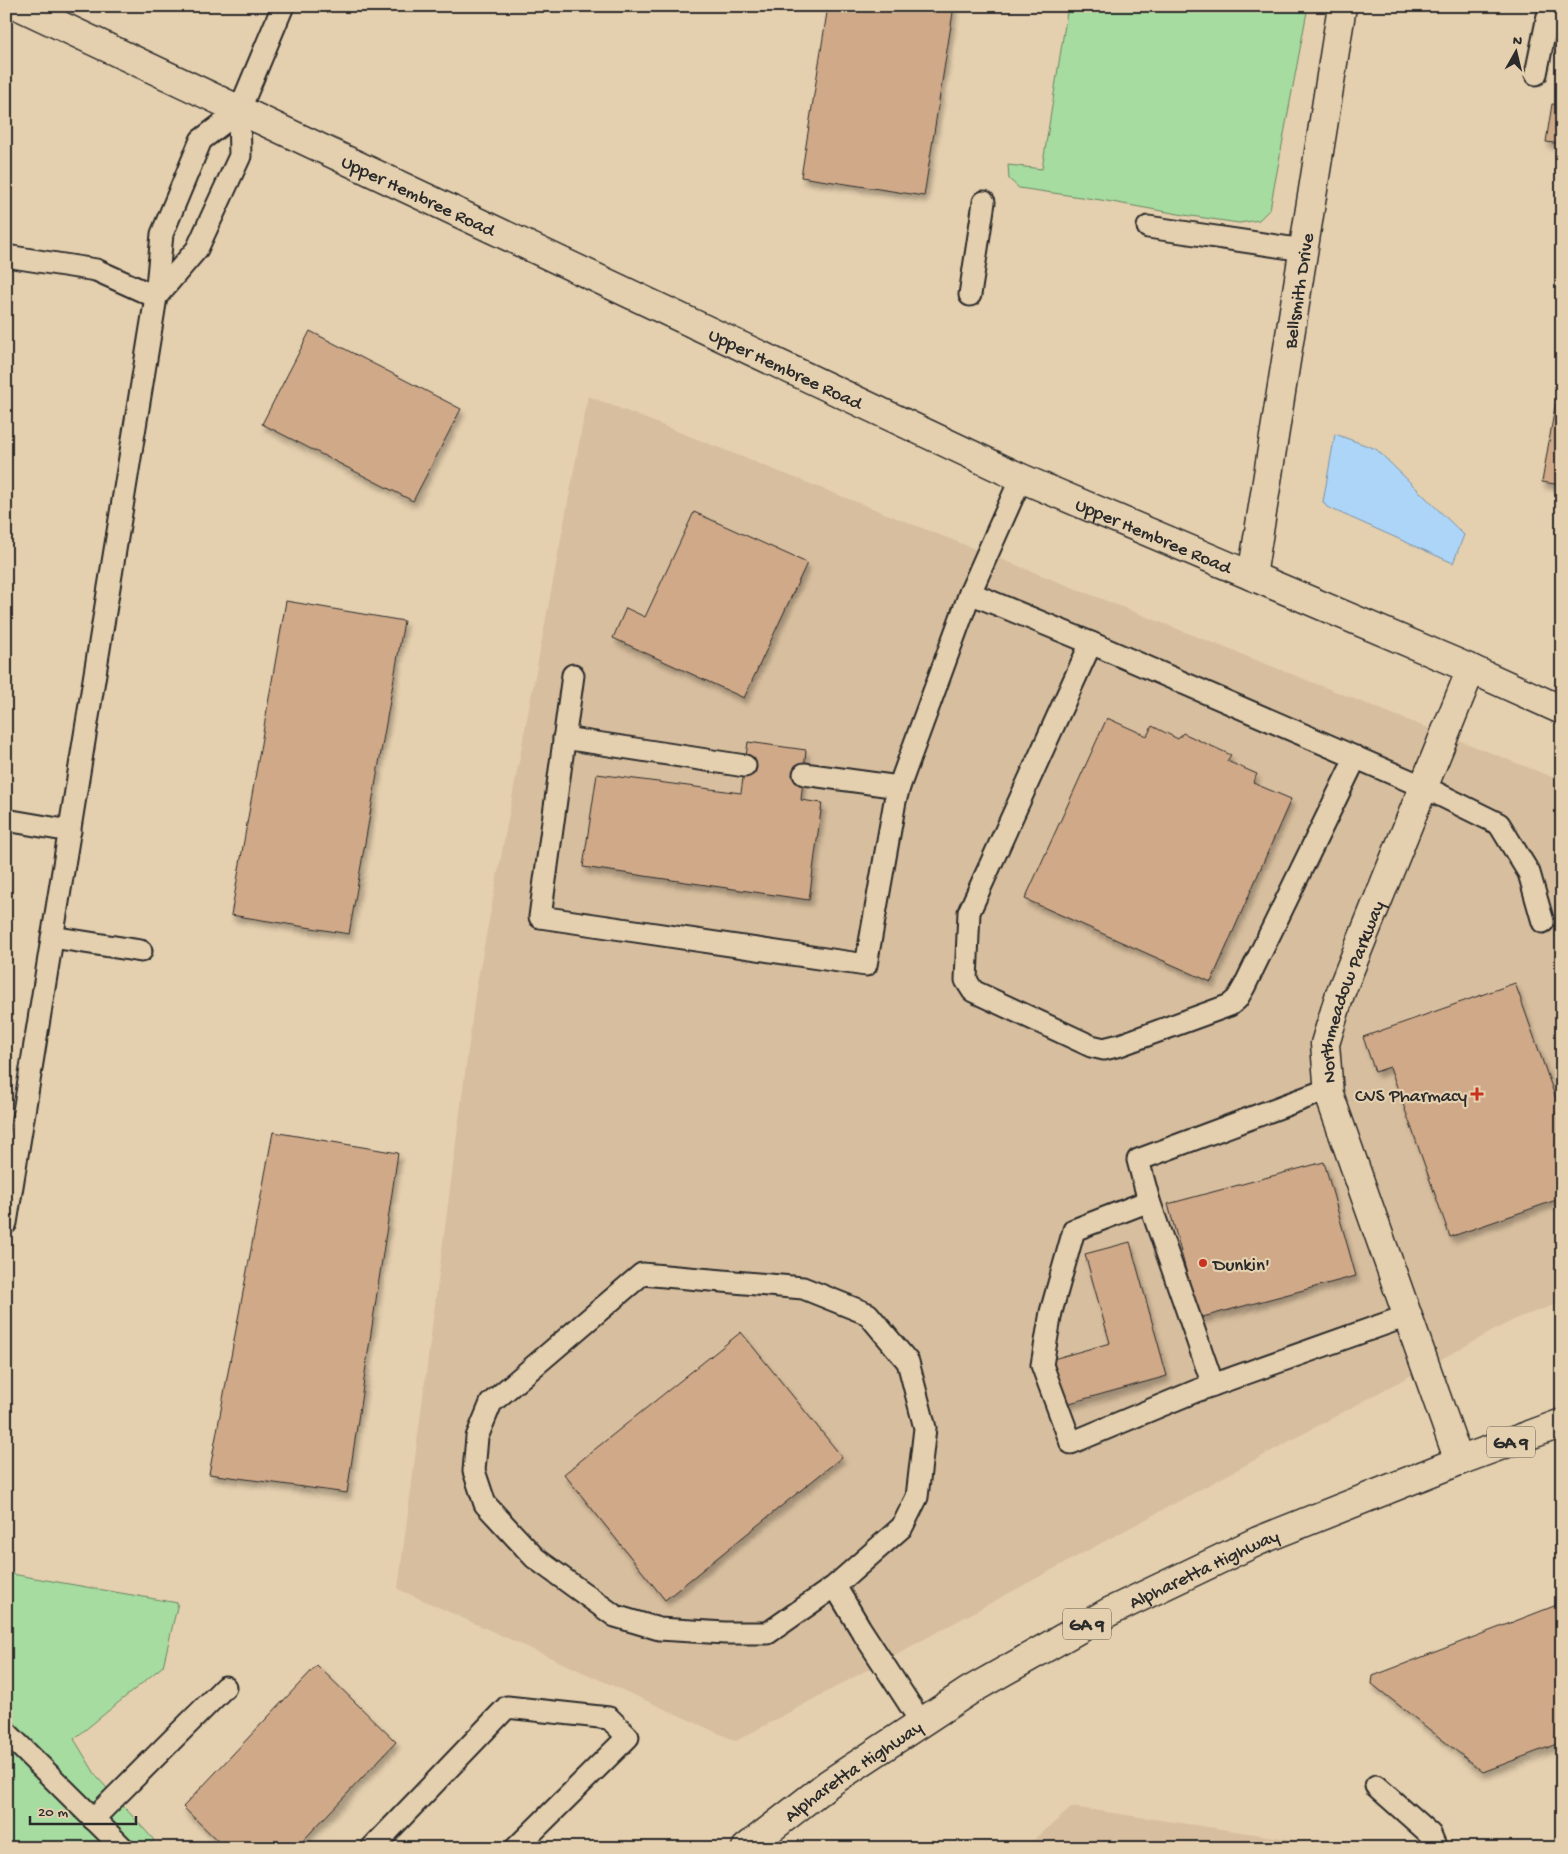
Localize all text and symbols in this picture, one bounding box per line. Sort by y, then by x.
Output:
north arrow [1490,28,1540,78]
text: N [1512,33,1523,51]
street label: Upper Hembree Road [337,151,500,244]
street label: Bellsmith Drive [1280,232,1321,351]
street label: Upper Hembree Road [704,324,867,417]
street label: Upper Hembree Road [1071,494,1236,582]
street label: Northmeadow Parkway [1317,897,1392,1084]
place label: CVS Pharmacy [1355,1086,1468,1109]
marker: CVS Pharmacy [1471,1088,1483,1100]
place label: Dunkin' [1211,1255,1270,1278]
marker: Dunkin' [1197,1257,1209,1269]
road number: GA 9 [1487,1426,1535,1458]
street label: Alpharetta Highway [1126,1526,1284,1616]
road number: GA 9 [1063,1608,1111,1640]
street label: Alpharetta Highway [781,1717,928,1829]
scale bar [30,1794,136,1826]
text: 20 m [38,1804,68,1822]

